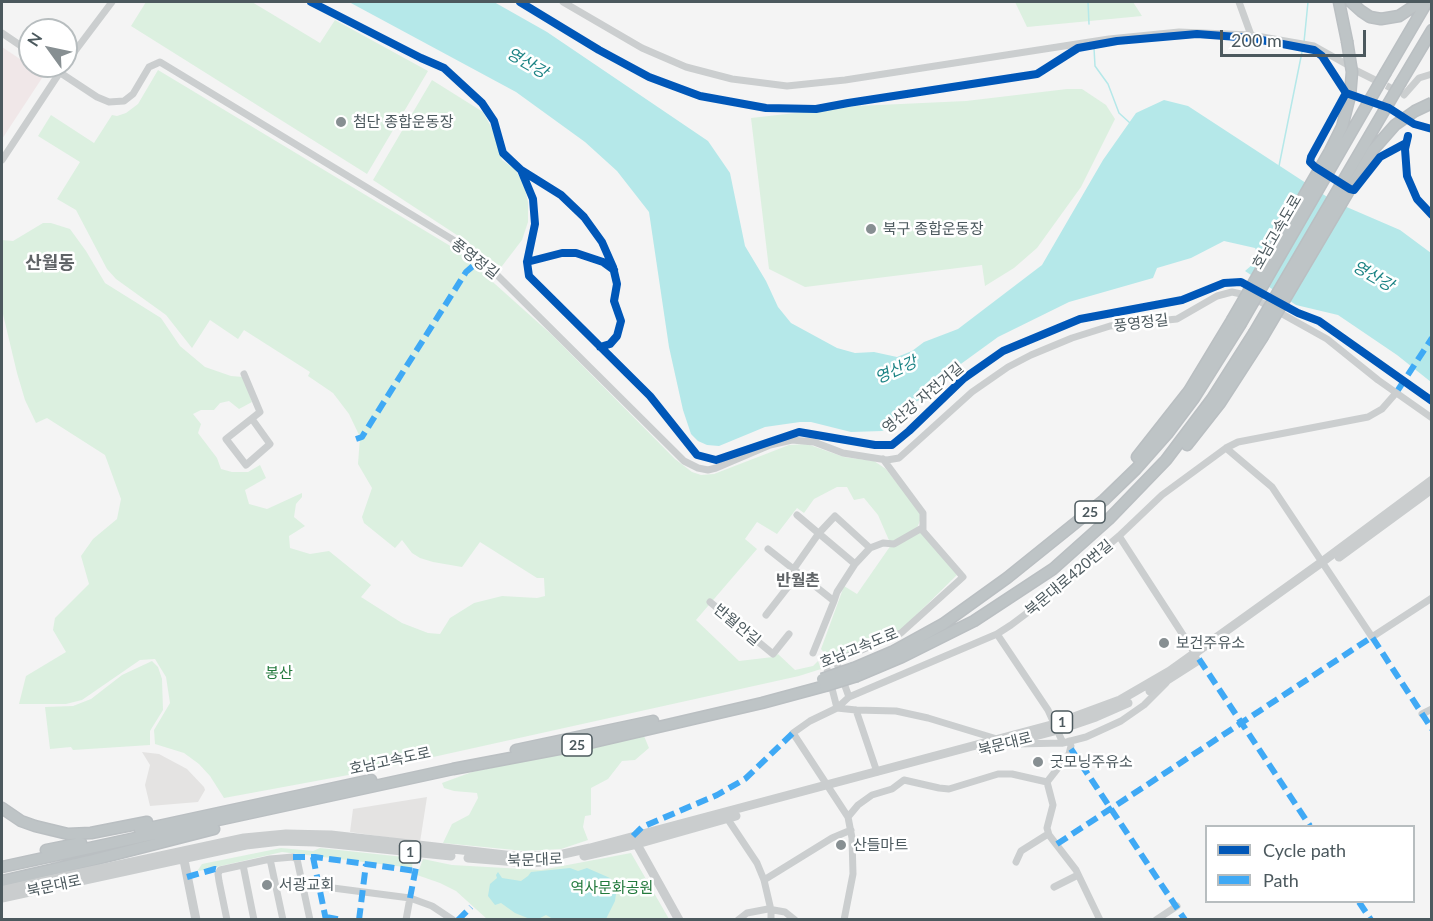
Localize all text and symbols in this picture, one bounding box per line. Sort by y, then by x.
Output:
north arrow [18,18,78,78]
scale bar [1223,18,1368,56]
text: N [23,29,45,49]
text: 200 m [1231,29,1282,51]
water label: 영산강 [503,44,551,82]
place label: 첨단 종합운동장 [353,113,453,131]
marker: 첨단 종합운동장 [334,115,348,129]
street label: 호남고속도로 [1249,192,1305,272]
place label: 북구 종합운동장 [883,220,983,238]
marker: 북구 종합운동장 [864,222,878,236]
street label: 풍영정길 [448,235,502,283]
district label: 산월동 [25,252,75,274]
water label: 영산강 [1349,257,1397,295]
street label: 풍영정길 [1113,311,1169,335]
water label: 영산강 [872,352,920,388]
street label: 영산강 자전거길 [879,359,967,437]
road number: 25 [1075,501,1105,523]
street label: 북문대로420번길 [1022,536,1116,620]
district label: 반월촌 [776,571,820,591]
street label: 반월안길 [710,600,764,650]
street label: 호남고속도로 [817,624,901,672]
place label: 보건주유소 [1176,634,1245,652]
marker: 보건주유소 [1157,636,1171,650]
park label: 봉산 [265,664,293,682]
road number: 1 [1052,711,1072,733]
street label: 북문대로 [976,729,1034,759]
road number: 25 [562,734,592,756]
street label: 호남고속도로 [348,744,432,778]
place label: 굿모닝주유소 [1050,753,1133,771]
marker: 굿모닝주유소 [1031,755,1045,769]
legend [1205,825,1415,903]
place label: 산들마트 [853,836,908,854]
marker: 산들마트 [834,838,848,852]
text: Cycle path [1263,839,1346,861]
road number: 1 [400,841,420,863]
street label: 북문대로 [507,850,563,870]
text: Path [1263,869,1299,891]
street label: 북문대로 [25,871,83,901]
place label: 서광교회 [279,876,334,894]
marker: 서광교회 [260,878,274,892]
park label: 역사문화공원 [571,879,653,897]

